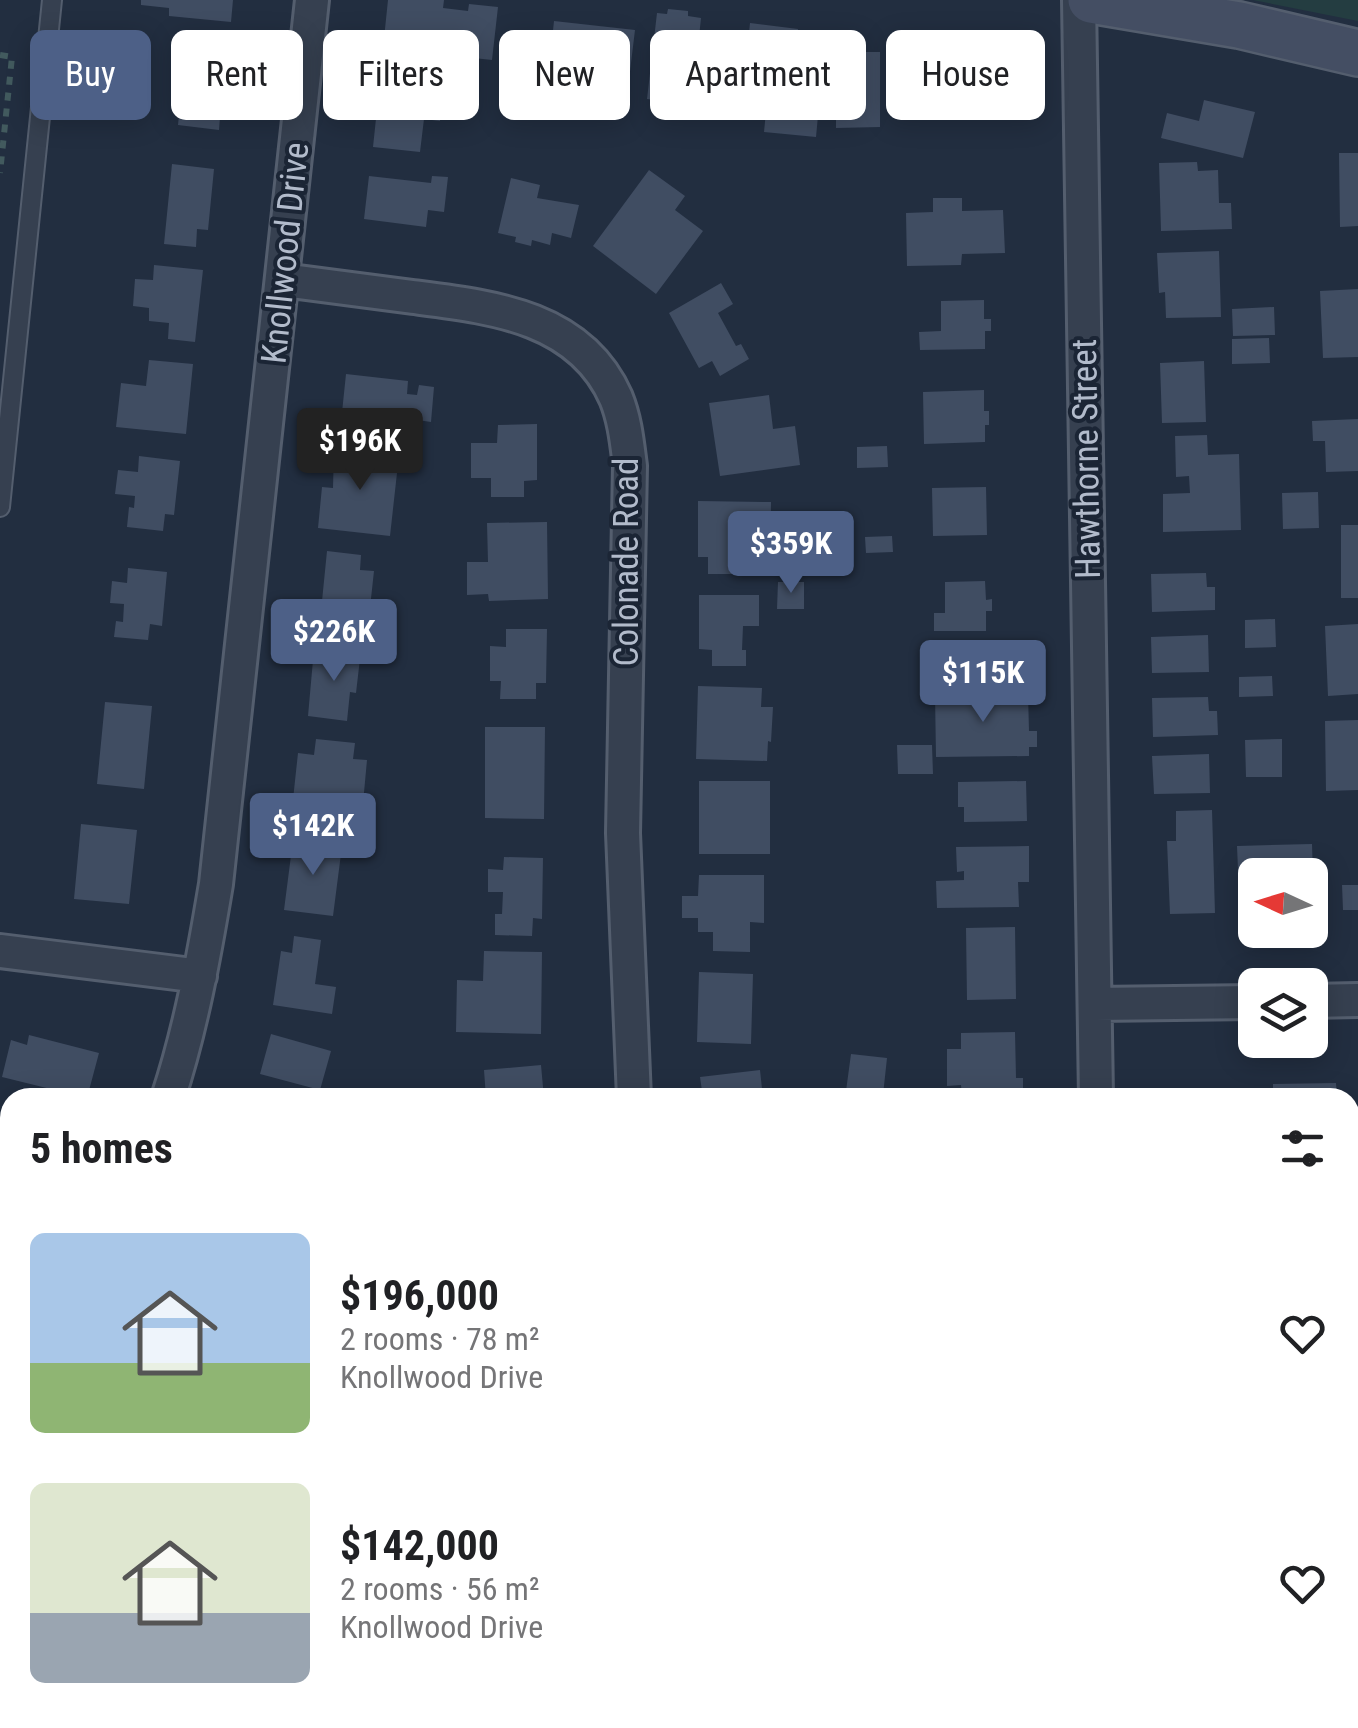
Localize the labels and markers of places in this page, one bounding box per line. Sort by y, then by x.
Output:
pin: $196K [290,408,430,493]
pin: $359K [721,511,861,596]
pin: $226K [264,599,404,684]
pin: $115K [913,640,1053,725]
pin: $142K [243,793,383,878]

